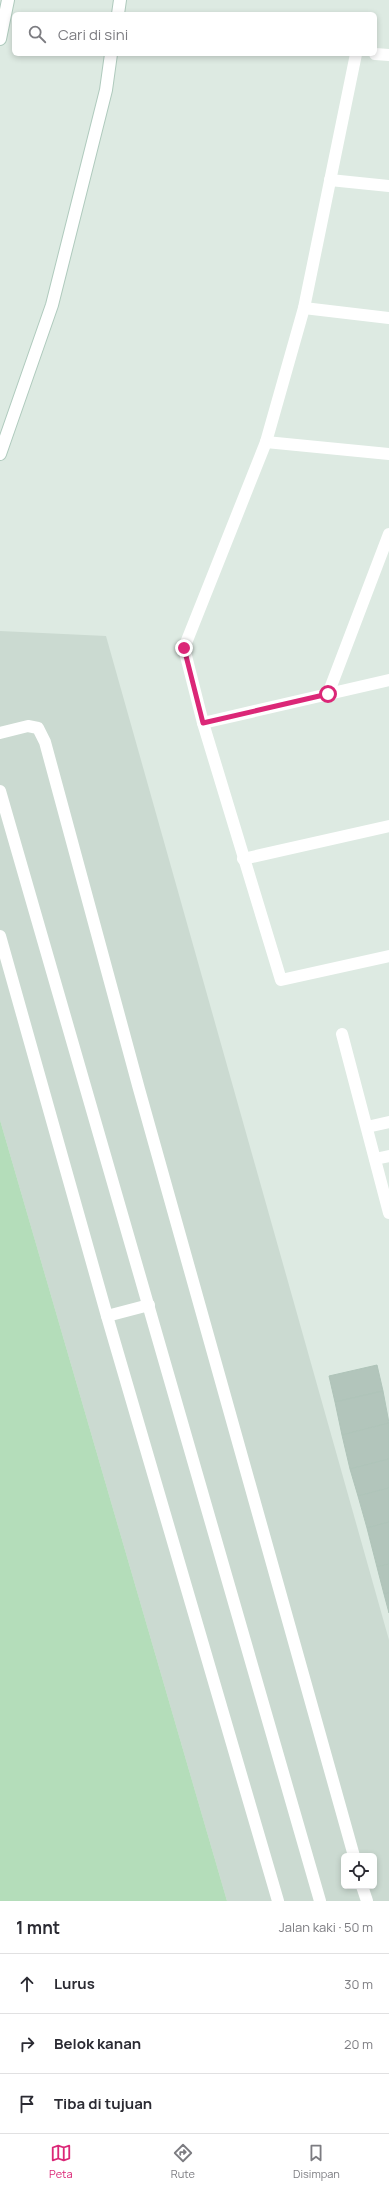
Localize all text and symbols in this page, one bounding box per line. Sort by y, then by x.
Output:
search box [12,12,377,56]
icon: search [26,23,48,45]
text: Cari di sini [58,24,128,45]
route end [175,639,193,657]
route start [319,685,337,703]
map controls [341,1853,377,1889]
button: locate [341,1853,377,1889]
text: 1 mnt [16,1916,60,1939]
text: Jalan kaki · 50 m [279,1918,373,1936]
icon: ahead [16,1973,38,1995]
text: Lurus [54,1973,95,1994]
text: 30 m [344,1975,373,1993]
icon: right [16,2033,38,2055]
text: Belok kanan [54,2033,141,2054]
text: 20 m [344,2035,373,2053]
icon: arrive [16,2093,38,2115]
text: Tiba di tujuan [54,2093,152,2114]
tab: Peta [49,2142,73,2181]
tab: Rute [171,2142,195,2181]
tab: Disimpan [293,2142,340,2181]

